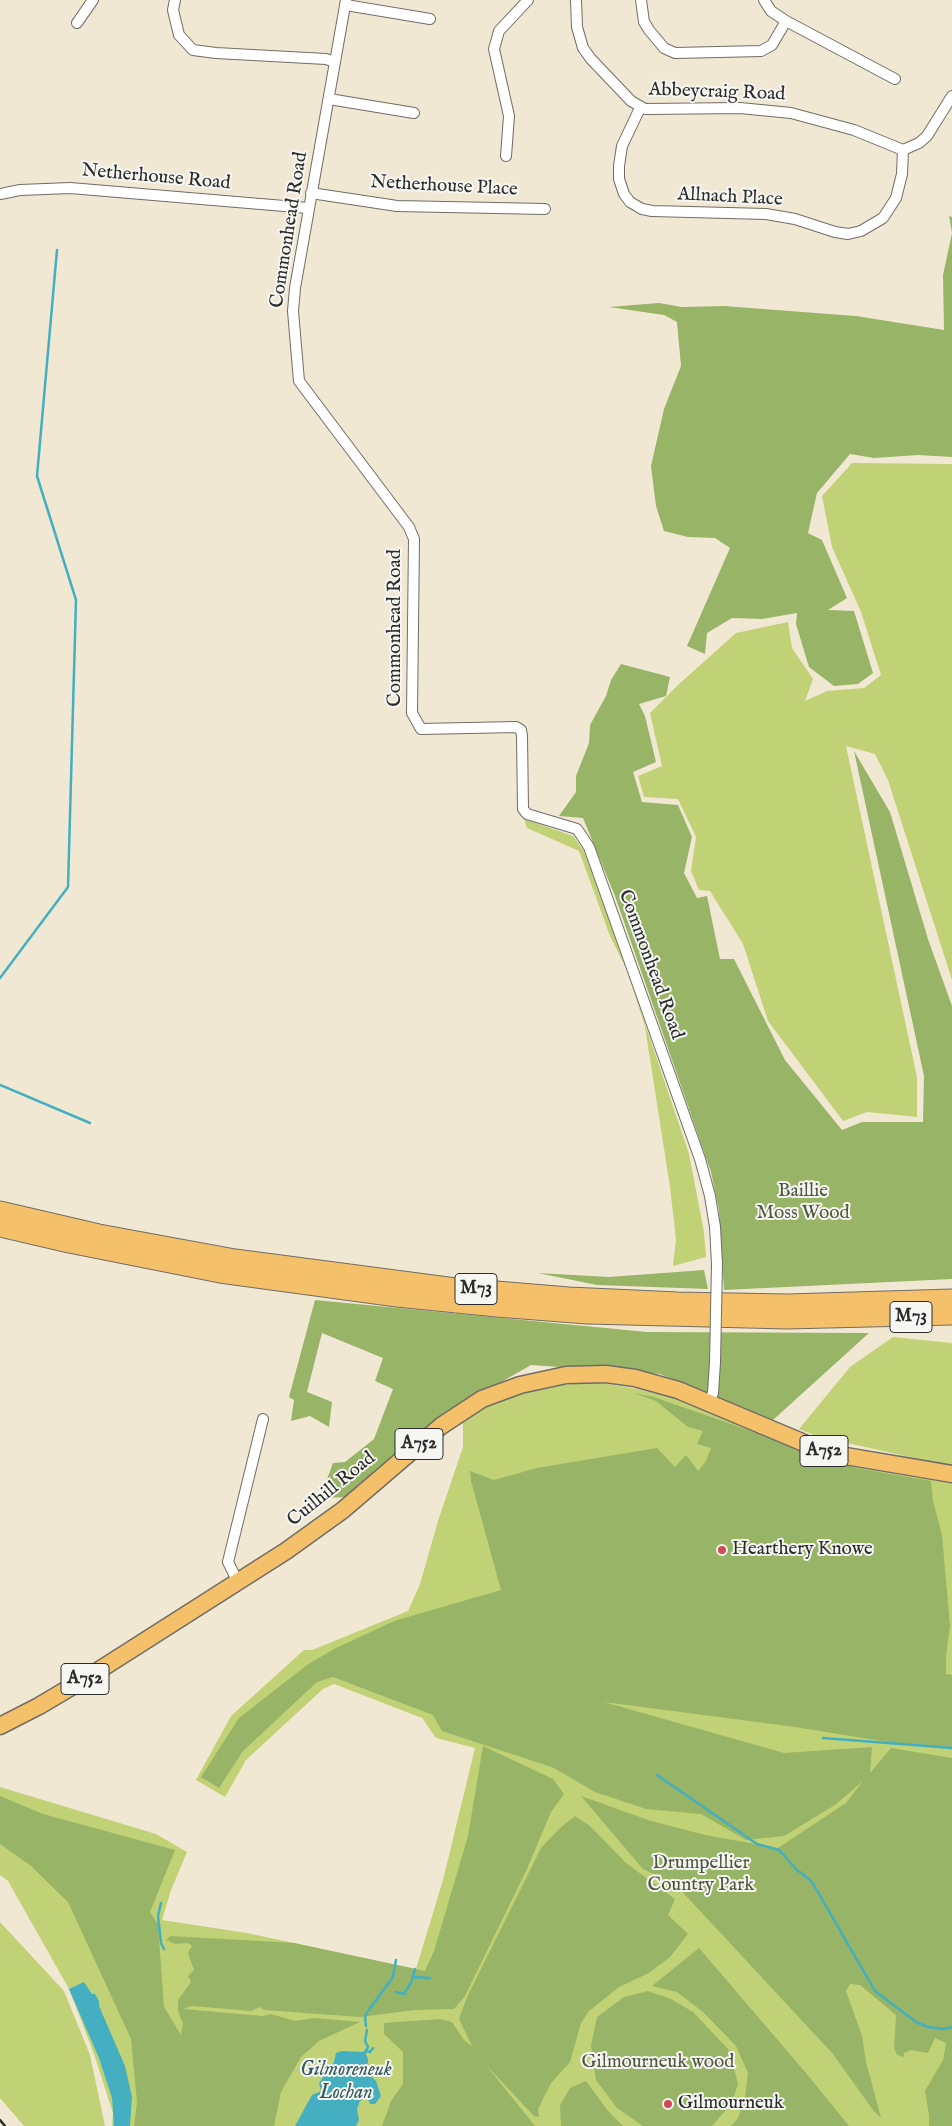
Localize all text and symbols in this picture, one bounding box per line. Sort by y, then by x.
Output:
street label: Abbeycraig Road [648,79,786,107]
street label: Commonhead Road [266,150,314,310]
street label: Netherhouse Road [81,160,231,196]
street label: Netherhouse Place [370,172,518,202]
street label: Allnach Place [677,184,783,212]
street label: Commonhead Road [385,549,407,707]
street label: Commonhead Road [612,887,688,1043]
park label: Baillie Moss Wood [756,1181,850,1225]
road number: M73 [455,1274,497,1305]
road number: M73 [890,1301,932,1332]
road number: A752 [395,1428,443,1460]
road number: A752 [800,1435,848,1466]
street label: Cuilhill Road [283,1448,381,1532]
place label: Hearthery Knowe [732,1539,873,1561]
marker: Hearthery Knowe [716,1544,728,1556]
road number: A752 [61,1664,109,1695]
park label: Drumpellier Country Park [648,1853,754,1897]
park label: Gilmourneuk wood [582,2052,734,2074]
water label: Gilmoreneuk Lochan [300,2059,392,2106]
place label: Gilmourneuk [678,2093,784,2115]
marker: Gilmourneuk [662,2098,674,2110]

